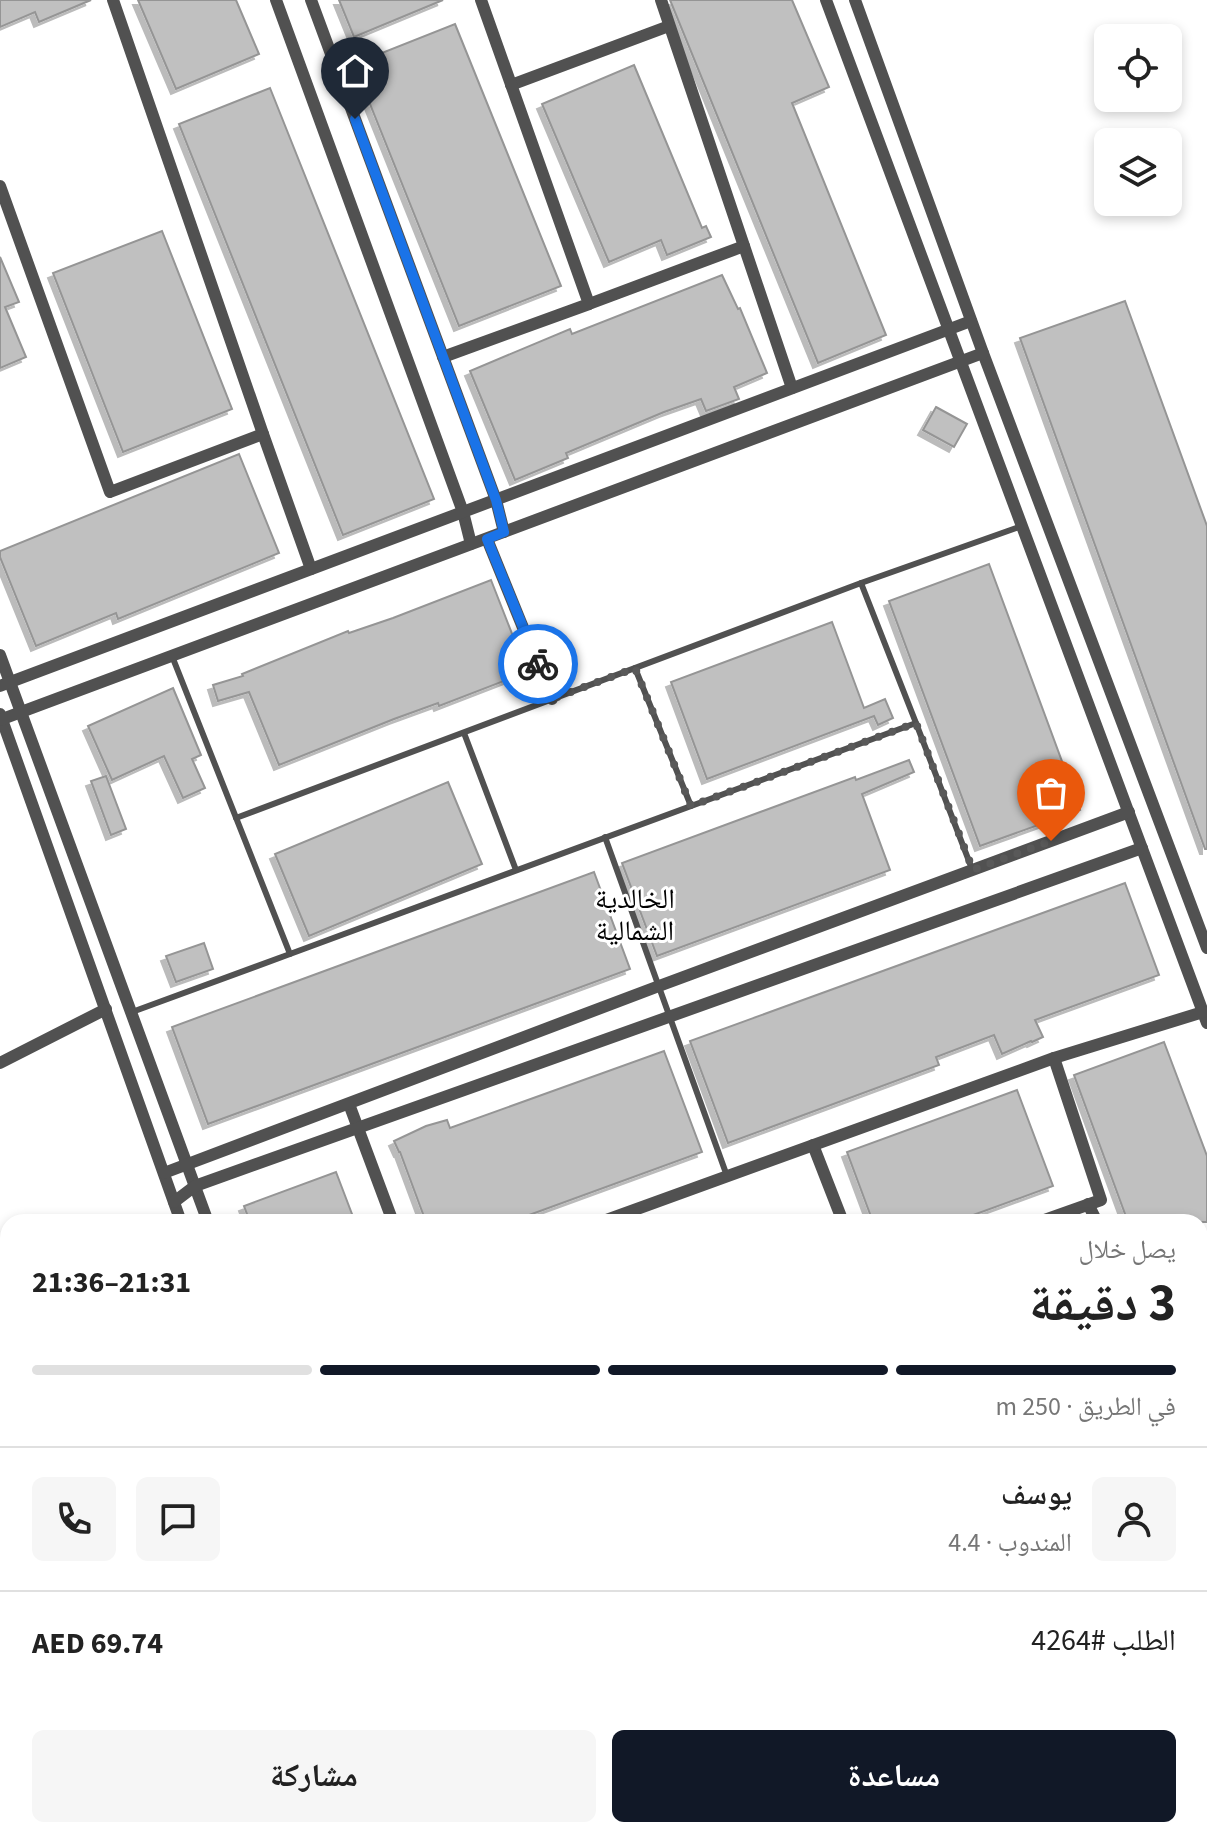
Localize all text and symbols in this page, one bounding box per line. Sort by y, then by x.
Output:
map controls [1094,24,1182,216]
button: locate [1094,24,1182,112]
pin [321,37,389,119]
icon: home [333,49,377,93]
button: layers [1094,128,1182,216]
courier [498,624,578,704]
icon: bike [516,642,560,686]
pin [1017,759,1085,841]
icon: bag [1029,771,1073,815]
district label: الخالدية الشمالية [595,879,675,951]
text: يصل خلال [1078,1231,1176,1268]
text: 21:31–21:36 [32,1261,191,1304]
text: 3 دقيقة [1029,1267,1176,1341]
text: في الطريق · 250 m [995,1388,1176,1425]
text: يوسف [1001,1473,1072,1516]
button: phone [32,1477,116,1561]
button: chat [136,1477,220,1561]
button: person [1092,1477,1176,1561]
text: المندوب · 4.4 [948,1524,1072,1561]
text: الطلب #4264 [1031,1619,1176,1662]
text: AED 69.74 [32,1622,163,1665]
button: مشاركة [32,1730,596,1822]
button: مساعدة [612,1730,1176,1822]

